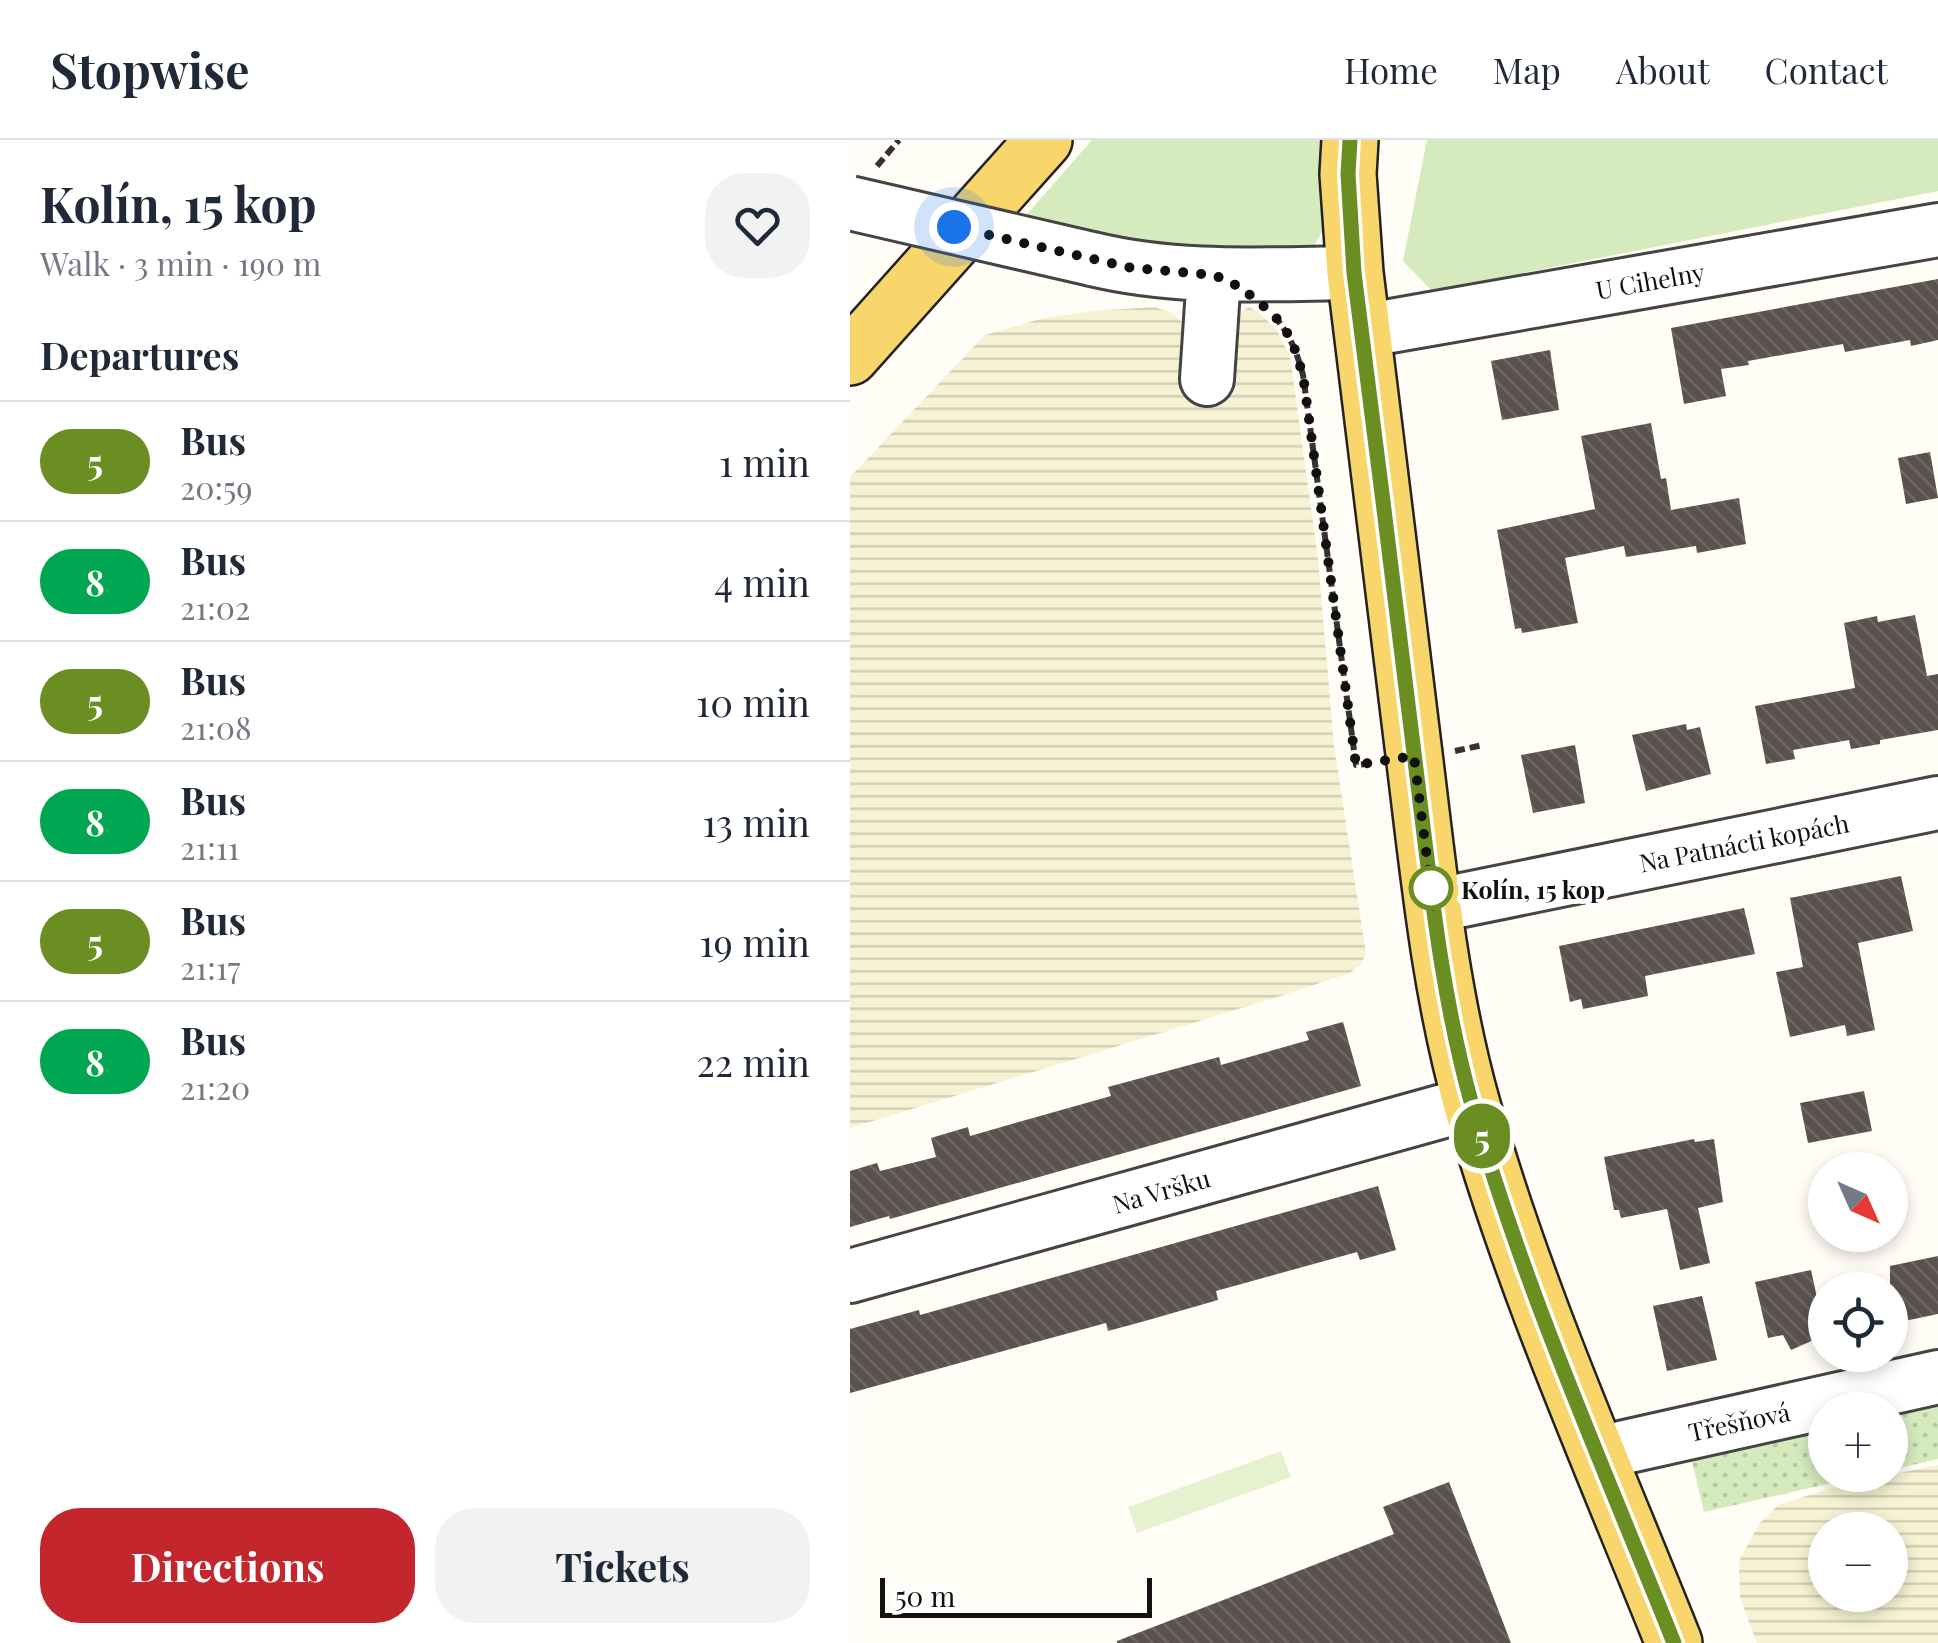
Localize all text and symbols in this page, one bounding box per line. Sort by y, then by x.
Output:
text: Stopwise [50,37,249,101]
text: Home [1344,46,1438,93]
text: Map [1493,46,1561,93]
text: About [1616,46,1710,93]
text: Contact [1765,46,1888,93]
text: Kolín, 15 kop [40,171,316,235]
button: heart [705,173,810,278]
your location [929,202,979,252]
text: Walk · 3 min · 190 m [40,241,321,284]
street label: U Cihelny [1593,254,1707,306]
text: Departures [40,329,239,380]
text: Bus [180,414,246,465]
text: 1 min [719,436,810,487]
text: 5 [87,438,103,485]
text: 20:59 [180,465,253,508]
text: Bus [180,534,246,585]
text: 4 min [714,556,810,607]
text: 8 [85,558,105,605]
text: 21:02 [180,585,250,628]
text: Bus [180,654,246,705]
text: 10 min [696,676,810,727]
text: 5 [87,678,103,725]
text: 21:08 [180,705,252,748]
text: Bus [180,774,246,825]
text: 13 min [702,796,810,847]
text: 8 [85,798,105,845]
street label: Na Patnácti kopách [1636,805,1852,879]
text: 21:11 [180,825,239,868]
marker: Kolín, 15 kop [1410,867,1452,909]
place label: Kolín, 15 kop [1461,872,1605,905]
text: Bus [180,894,246,945]
text: 19 min [700,916,810,967]
text: 5 [87,918,103,965]
text: 21:17 [180,945,241,988]
text: Bus [180,1014,246,1065]
text: 22 min [697,1036,810,1087]
text: 8 [85,1038,105,1085]
text: 21:20 [180,1065,250,1108]
line badge: 5 [1450,1104,1514,1168]
text: 5 [1474,1113,1490,1160]
north arrow [1808,1152,1908,1252]
map controls [1808,1152,1908,1612]
street label: Na Vršku [1108,1160,1214,1220]
button: locate [1808,1272,1908,1372]
button: + [1808,1392,1908,1492]
street label: Třešňová [1685,1394,1793,1448]
button: Directions [40,1508,415,1623]
button: Tickets [435,1508,810,1623]
button: − [1808,1512,1908,1612]
scale bar [880,1573,1152,1618]
text: 50 m [895,1577,955,1614]

